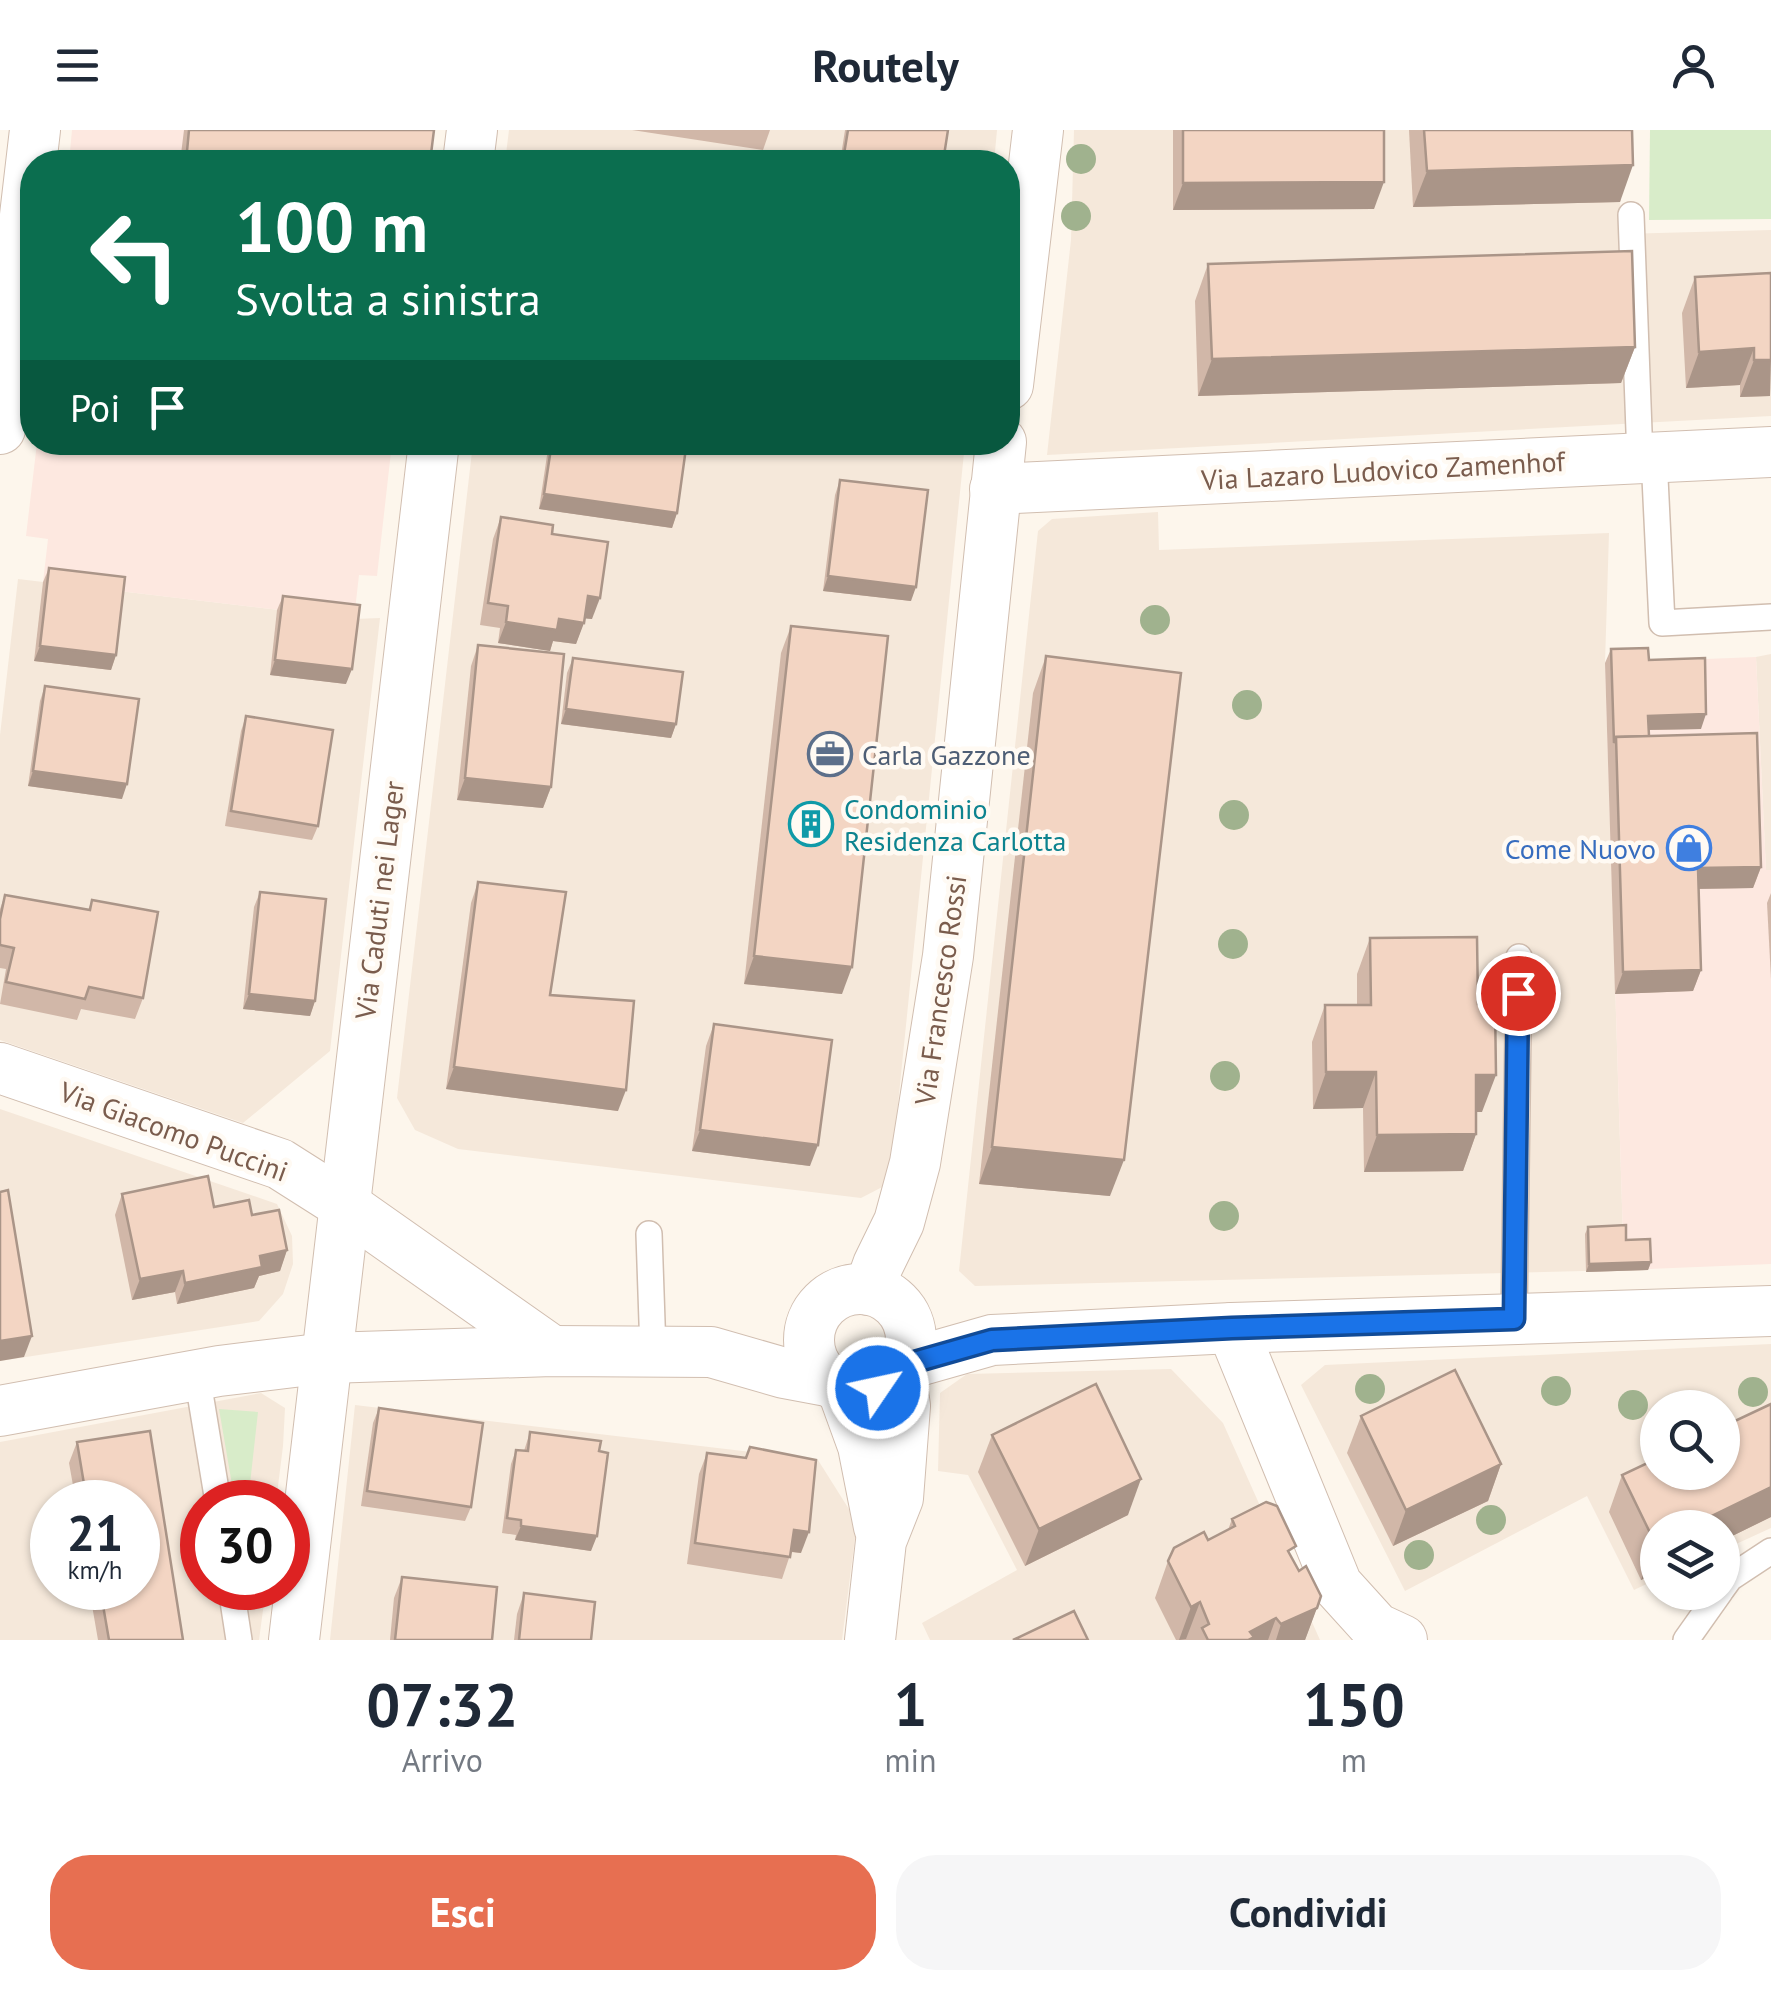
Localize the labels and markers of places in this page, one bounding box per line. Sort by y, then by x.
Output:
office icon: Carla Gazzone [807,731,853,777]
place label: Carla Gazzone [862,736,1031,773]
place label: Condominio Residenza Carlotta [844,790,1066,859]
building icon: Condominio Residenza Carlotta [788,801,834,847]
shop icon: Come Nuovo [1666,825,1712,871]
place label: Come Nuovo [1505,830,1656,867]
pin [1476,951,1561,1036]

